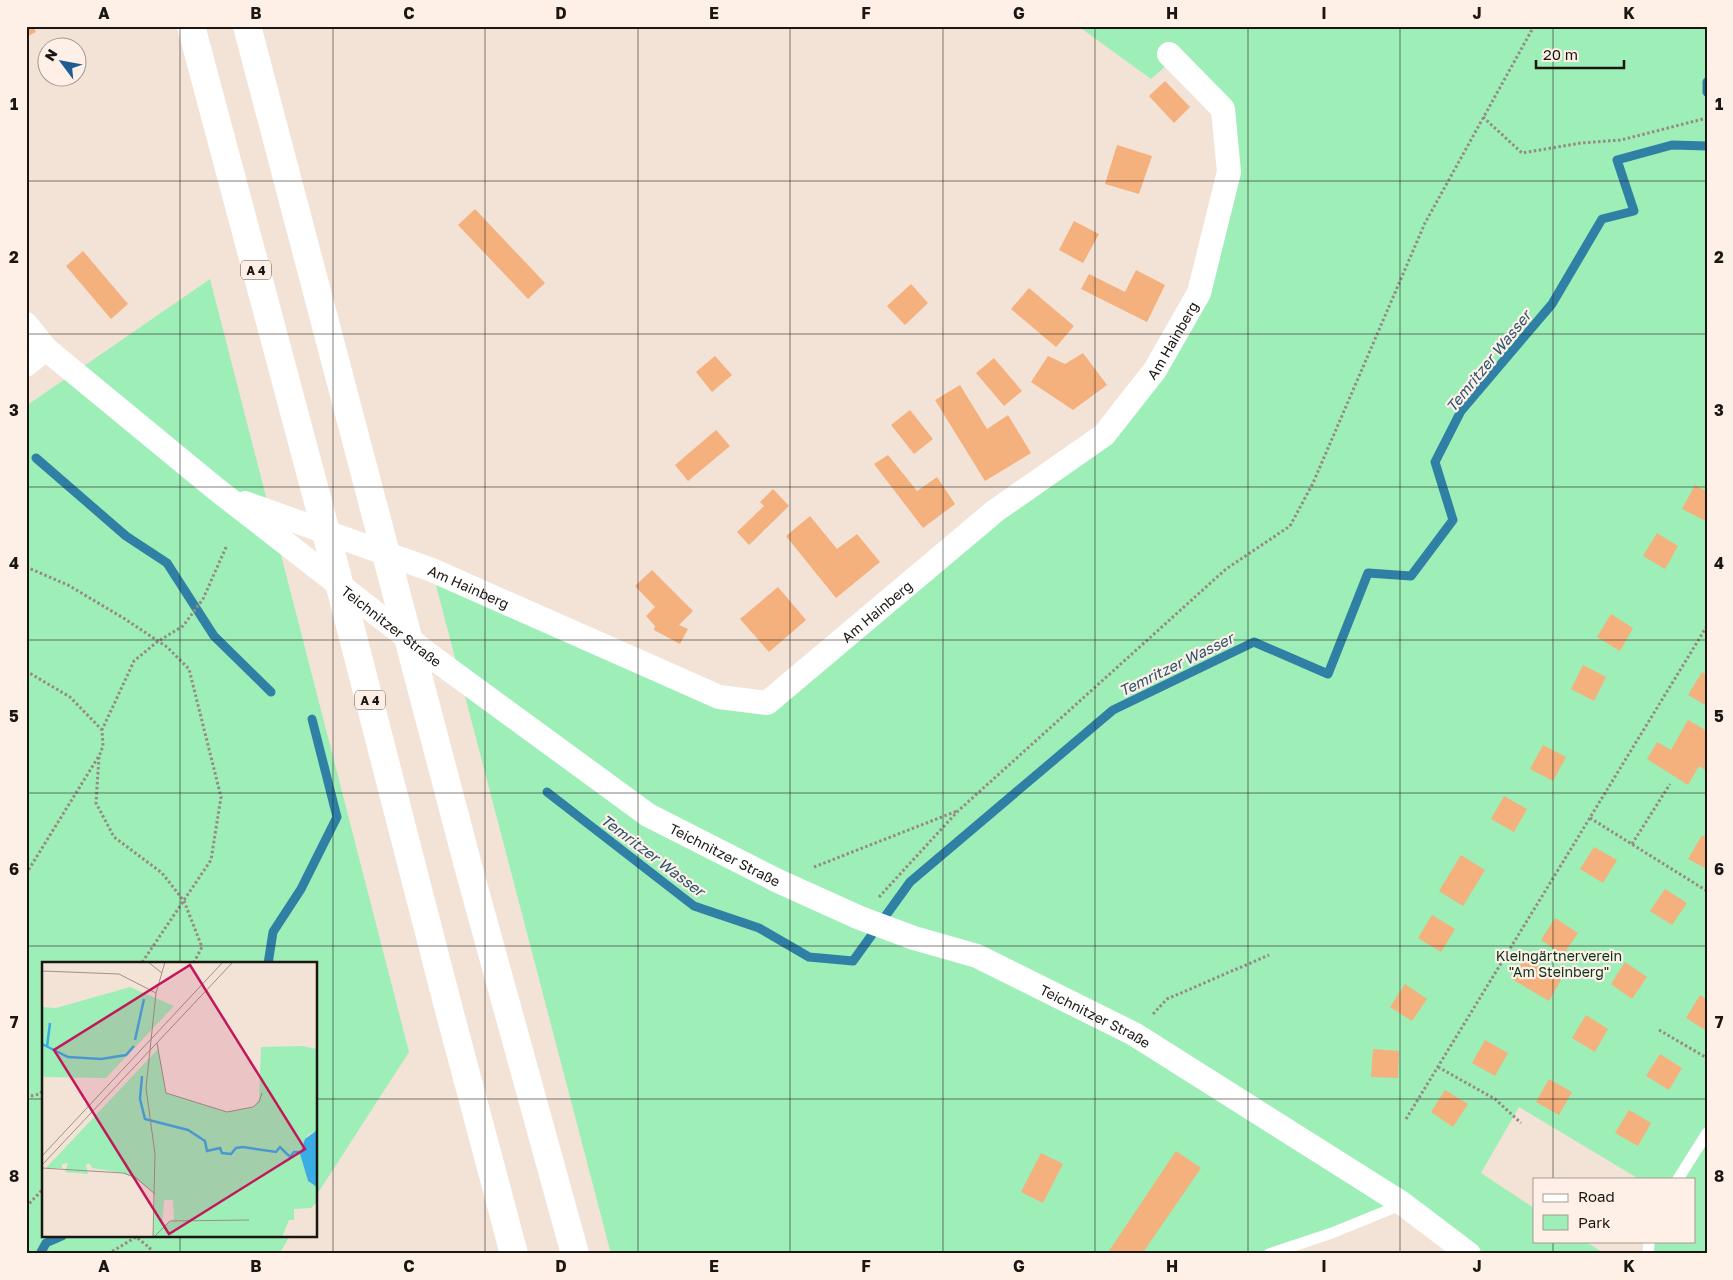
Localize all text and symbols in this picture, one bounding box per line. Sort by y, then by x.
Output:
text: A [98,3,110,23]
text: B [250,3,262,23]
text: C [403,3,415,23]
text: D [555,3,567,23]
text: E [709,3,719,23]
text: F [861,3,871,23]
text: G [1013,3,1025,23]
text: H [1166,3,1178,23]
text: I [1321,3,1327,23]
text: J [1472,3,1482,23]
text: K [1623,3,1635,23]
north arrow [38,38,88,88]
scale bar [1536,38,1623,70]
text: 20 m [1543,45,1578,63]
text: N [41,46,61,64]
text: 1 [10,94,18,114]
text: 1 [1715,94,1723,114]
text: 2 [9,247,19,267]
text: 2 [1714,247,1724,267]
road number: A 4 [241,260,271,280]
street label: Am Hainberg [1143,298,1201,382]
water label: Temritzer Wasser [1442,305,1536,415]
text: 3 [9,400,19,420]
text: 3 [1714,400,1724,420]
text: 4 [9,553,19,573]
text: 4 [1714,553,1724,573]
street label: Am Hainberg [426,561,512,612]
street label: Am Hainberg [838,576,915,645]
street label: Teichnitzer Straße [339,582,445,670]
water label: Temritzer Wasser [1116,628,1238,699]
road number: A 4 [355,690,385,710]
text: 5 [9,706,19,726]
text: 5 [1714,706,1724,726]
water label: Temritzer Wasser [598,810,710,901]
street label: Teichnitzer Straße [667,819,783,889]
text: 6 [9,859,19,879]
text: 6 [1714,859,1724,879]
park label: Kleingärtnerverein "Am Steinberg" [1496,947,1622,980]
inset map [42,962,318,1238]
street label: Teichnitzer Straße [1037,980,1154,1051]
text: 7 [10,1012,19,1032]
text: 7 [1715,1012,1724,1032]
text: 8 [9,1166,19,1186]
text: 8 [1714,1166,1724,1186]
legend [1533,1178,1696,1242]
text: Road [1578,1187,1615,1205]
text: Park [1578,1213,1611,1231]
text: A [98,1256,110,1276]
text: B [250,1256,262,1276]
text: C [403,1256,415,1276]
text: D [555,1256,567,1276]
text: E [709,1256,719,1276]
text: F [861,1256,871,1276]
text: G [1013,1256,1025,1276]
text: H [1166,1256,1178,1276]
text: I [1321,1256,1327,1276]
text: J [1472,1256,1482,1276]
text: K [1623,1256,1635,1276]

